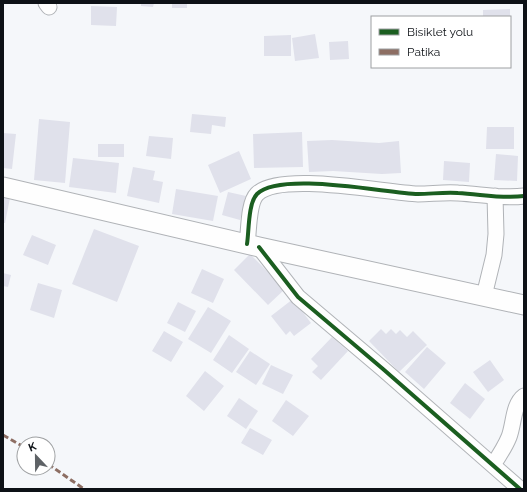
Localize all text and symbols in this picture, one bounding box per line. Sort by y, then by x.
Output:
legend [371,16,511,68]
text: Bisiklet yolu [407,25,473,39]
text: Patika [407,45,440,59]
north arrow [16,436,56,476]
text: K [27,440,39,455]

